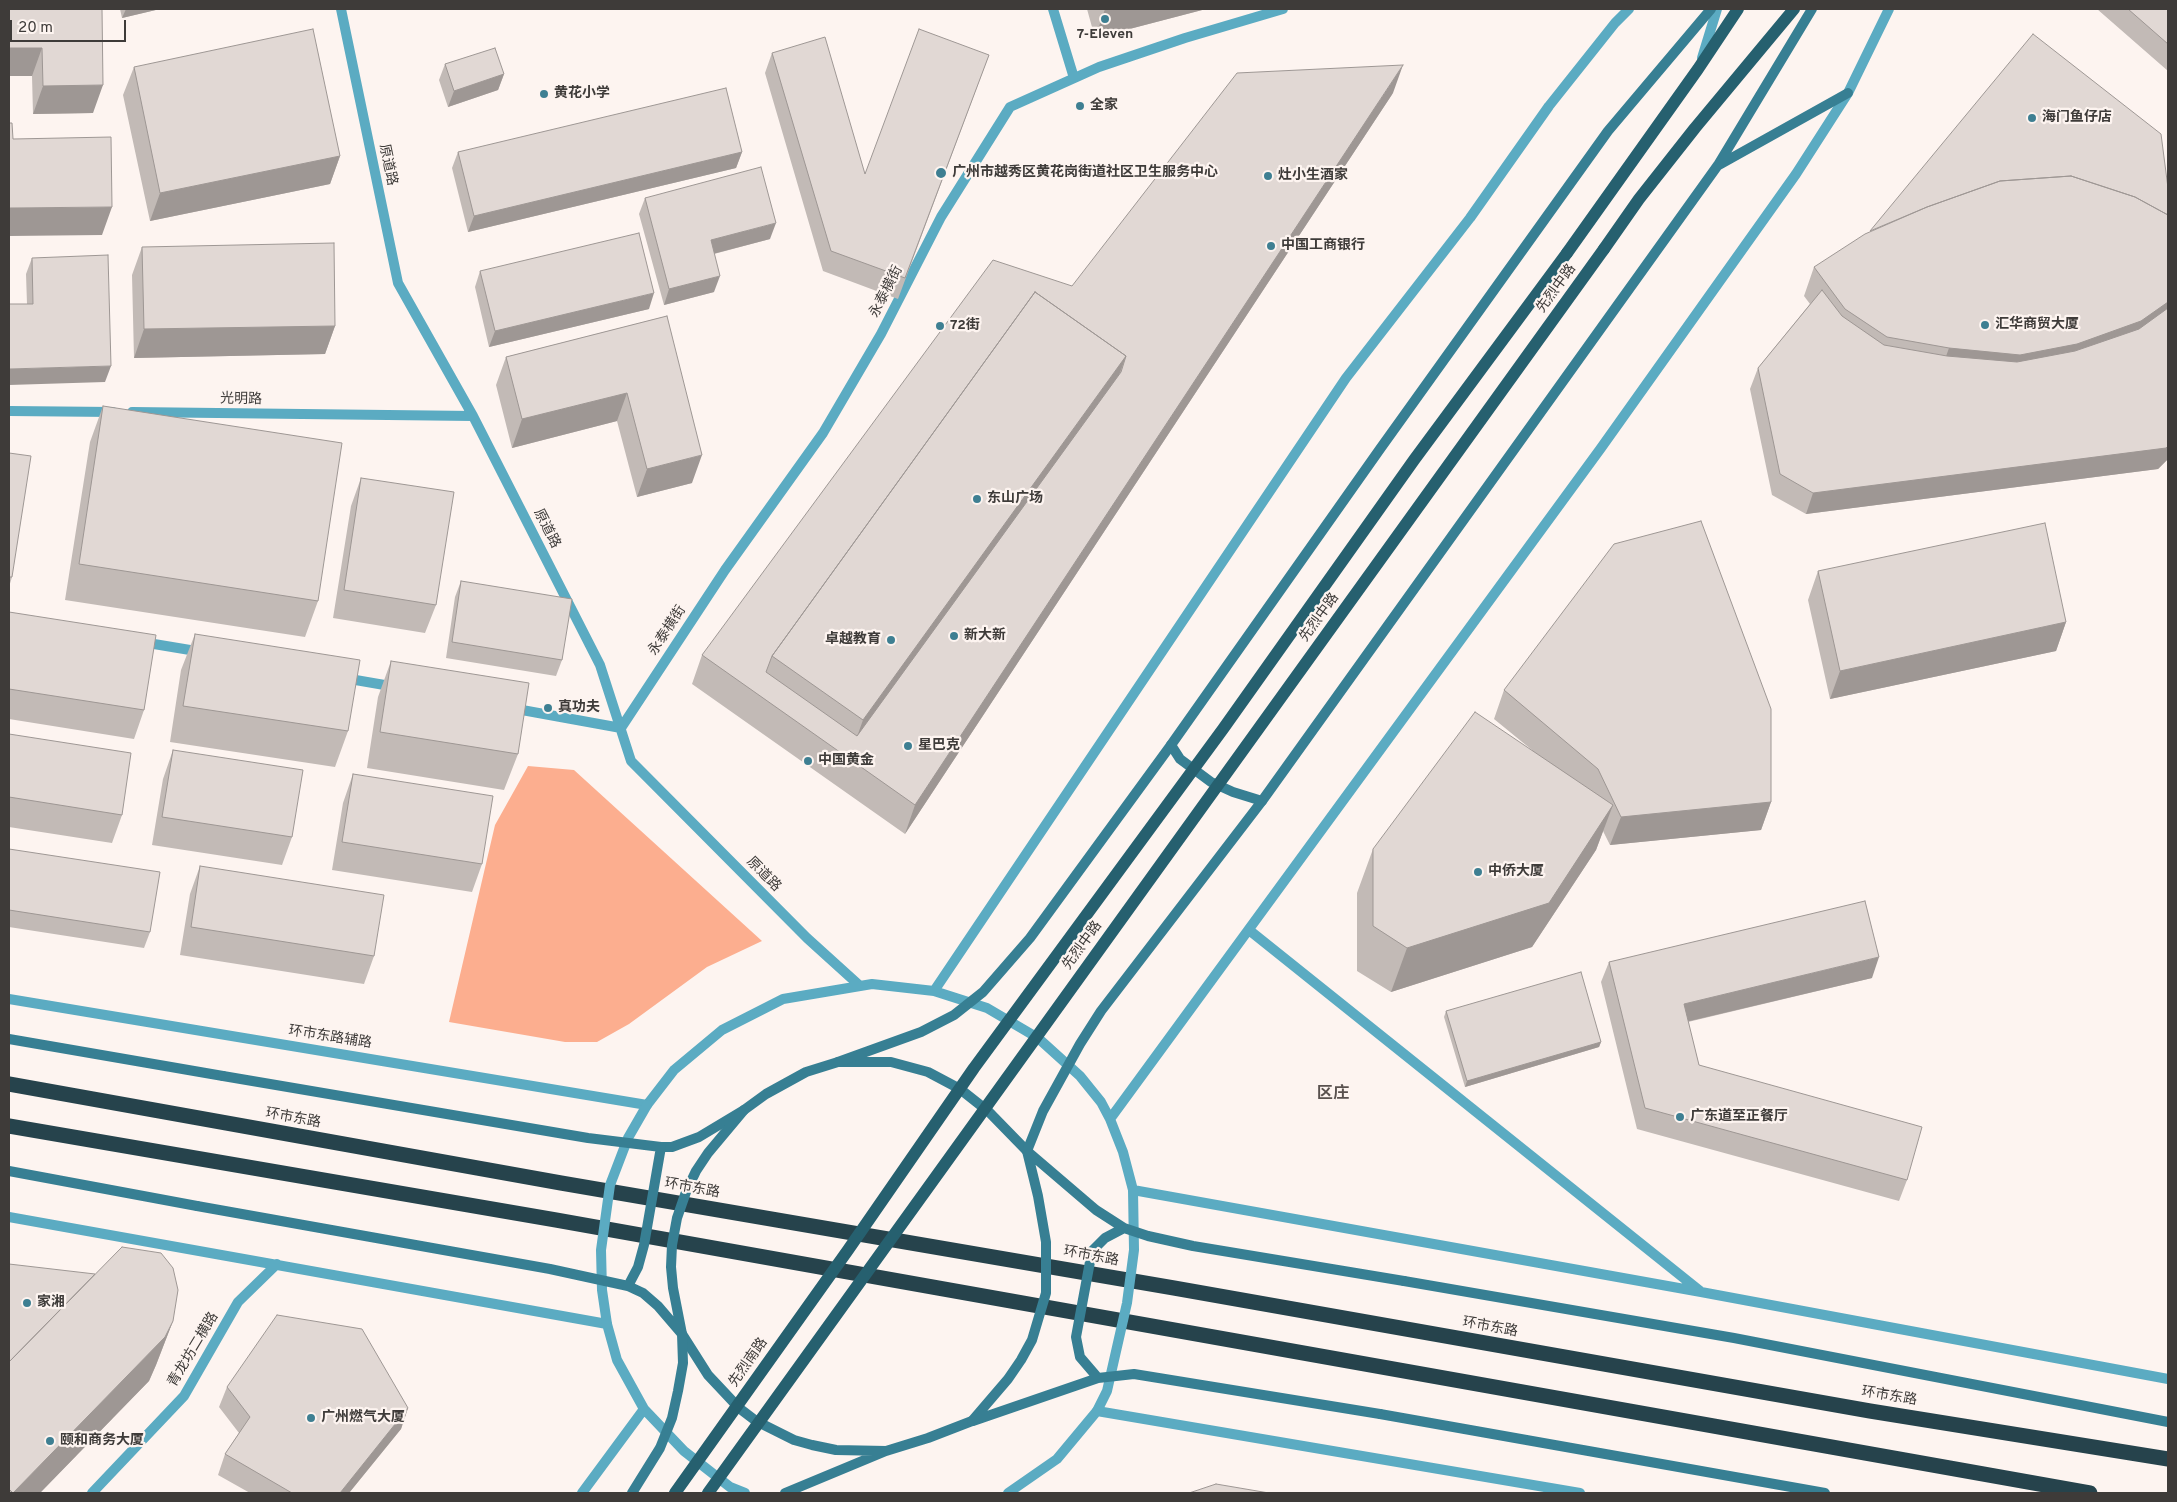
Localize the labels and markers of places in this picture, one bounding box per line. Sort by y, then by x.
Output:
marker: 7-Eleven [1099,13,1111,25]
place label: 7-Eleven [1077,27,1133,43]
place label: 黄花小学 [554,86,610,102]
marker: 黄花小学 [538,88,550,100]
place label: 全家 [1090,98,1118,114]
marker: 全家 [1074,100,1086,112]
place label: 海门鱼仔店 [2042,110,2112,126]
marker: 海门鱼仔店 [2026,112,2038,124]
place label: 广州市越秀区黄花岗街道社区卫生服务中心 [952,165,1218,181]
marker: 广州市越秀区黄花岗街道社区卫生服务中心 [934,166,948,180]
place label: 灶小生酒家 [1278,168,1348,184]
marker: 灶小生酒家 [1262,170,1274,182]
place label: 中国工商银行 [1281,238,1365,254]
marker: 中国工商银行 [1265,240,1277,252]
place label: 汇华商贸大厦 [1995,317,2079,333]
place label: 72街 [950,318,980,334]
marker: 汇华商贸大厦 [1979,319,1991,331]
marker: 72街 [934,320,946,332]
place label: 东山广场 [987,491,1043,507]
marker: 东山广场 [971,493,983,505]
place label: 新大新 [964,628,1006,644]
marker: 新大新 [948,630,960,642]
place label: 卓越教育 [825,632,881,648]
marker: 卓越教育 [885,634,897,646]
place label: 真功夫 [558,700,600,716]
marker: 真功夫 [542,702,554,714]
place label: 星巴克 [918,738,960,754]
marker: 星巴克 [902,740,914,752]
place label: 中国黄金 [818,753,874,769]
marker: 中国黄金 [802,755,814,767]
place label: 中侨大厦 [1488,864,1544,880]
marker: 中侨大厦 [1472,866,1484,878]
place label: 广东道至正餐厅 [1690,1109,1788,1125]
marker: 广东道至正餐厅 [1674,1111,1686,1123]
place label: 家湘 [37,1295,65,1311]
marker: 家湘 [21,1297,33,1309]
place label: 广州燃气大厦 [321,1410,405,1426]
marker: 广州燃气大厦 [305,1412,317,1424]
place label: 颐和商务大厦 [60,1433,144,1449]
marker: 颐和商务大厦 [44,1435,56,1447]

